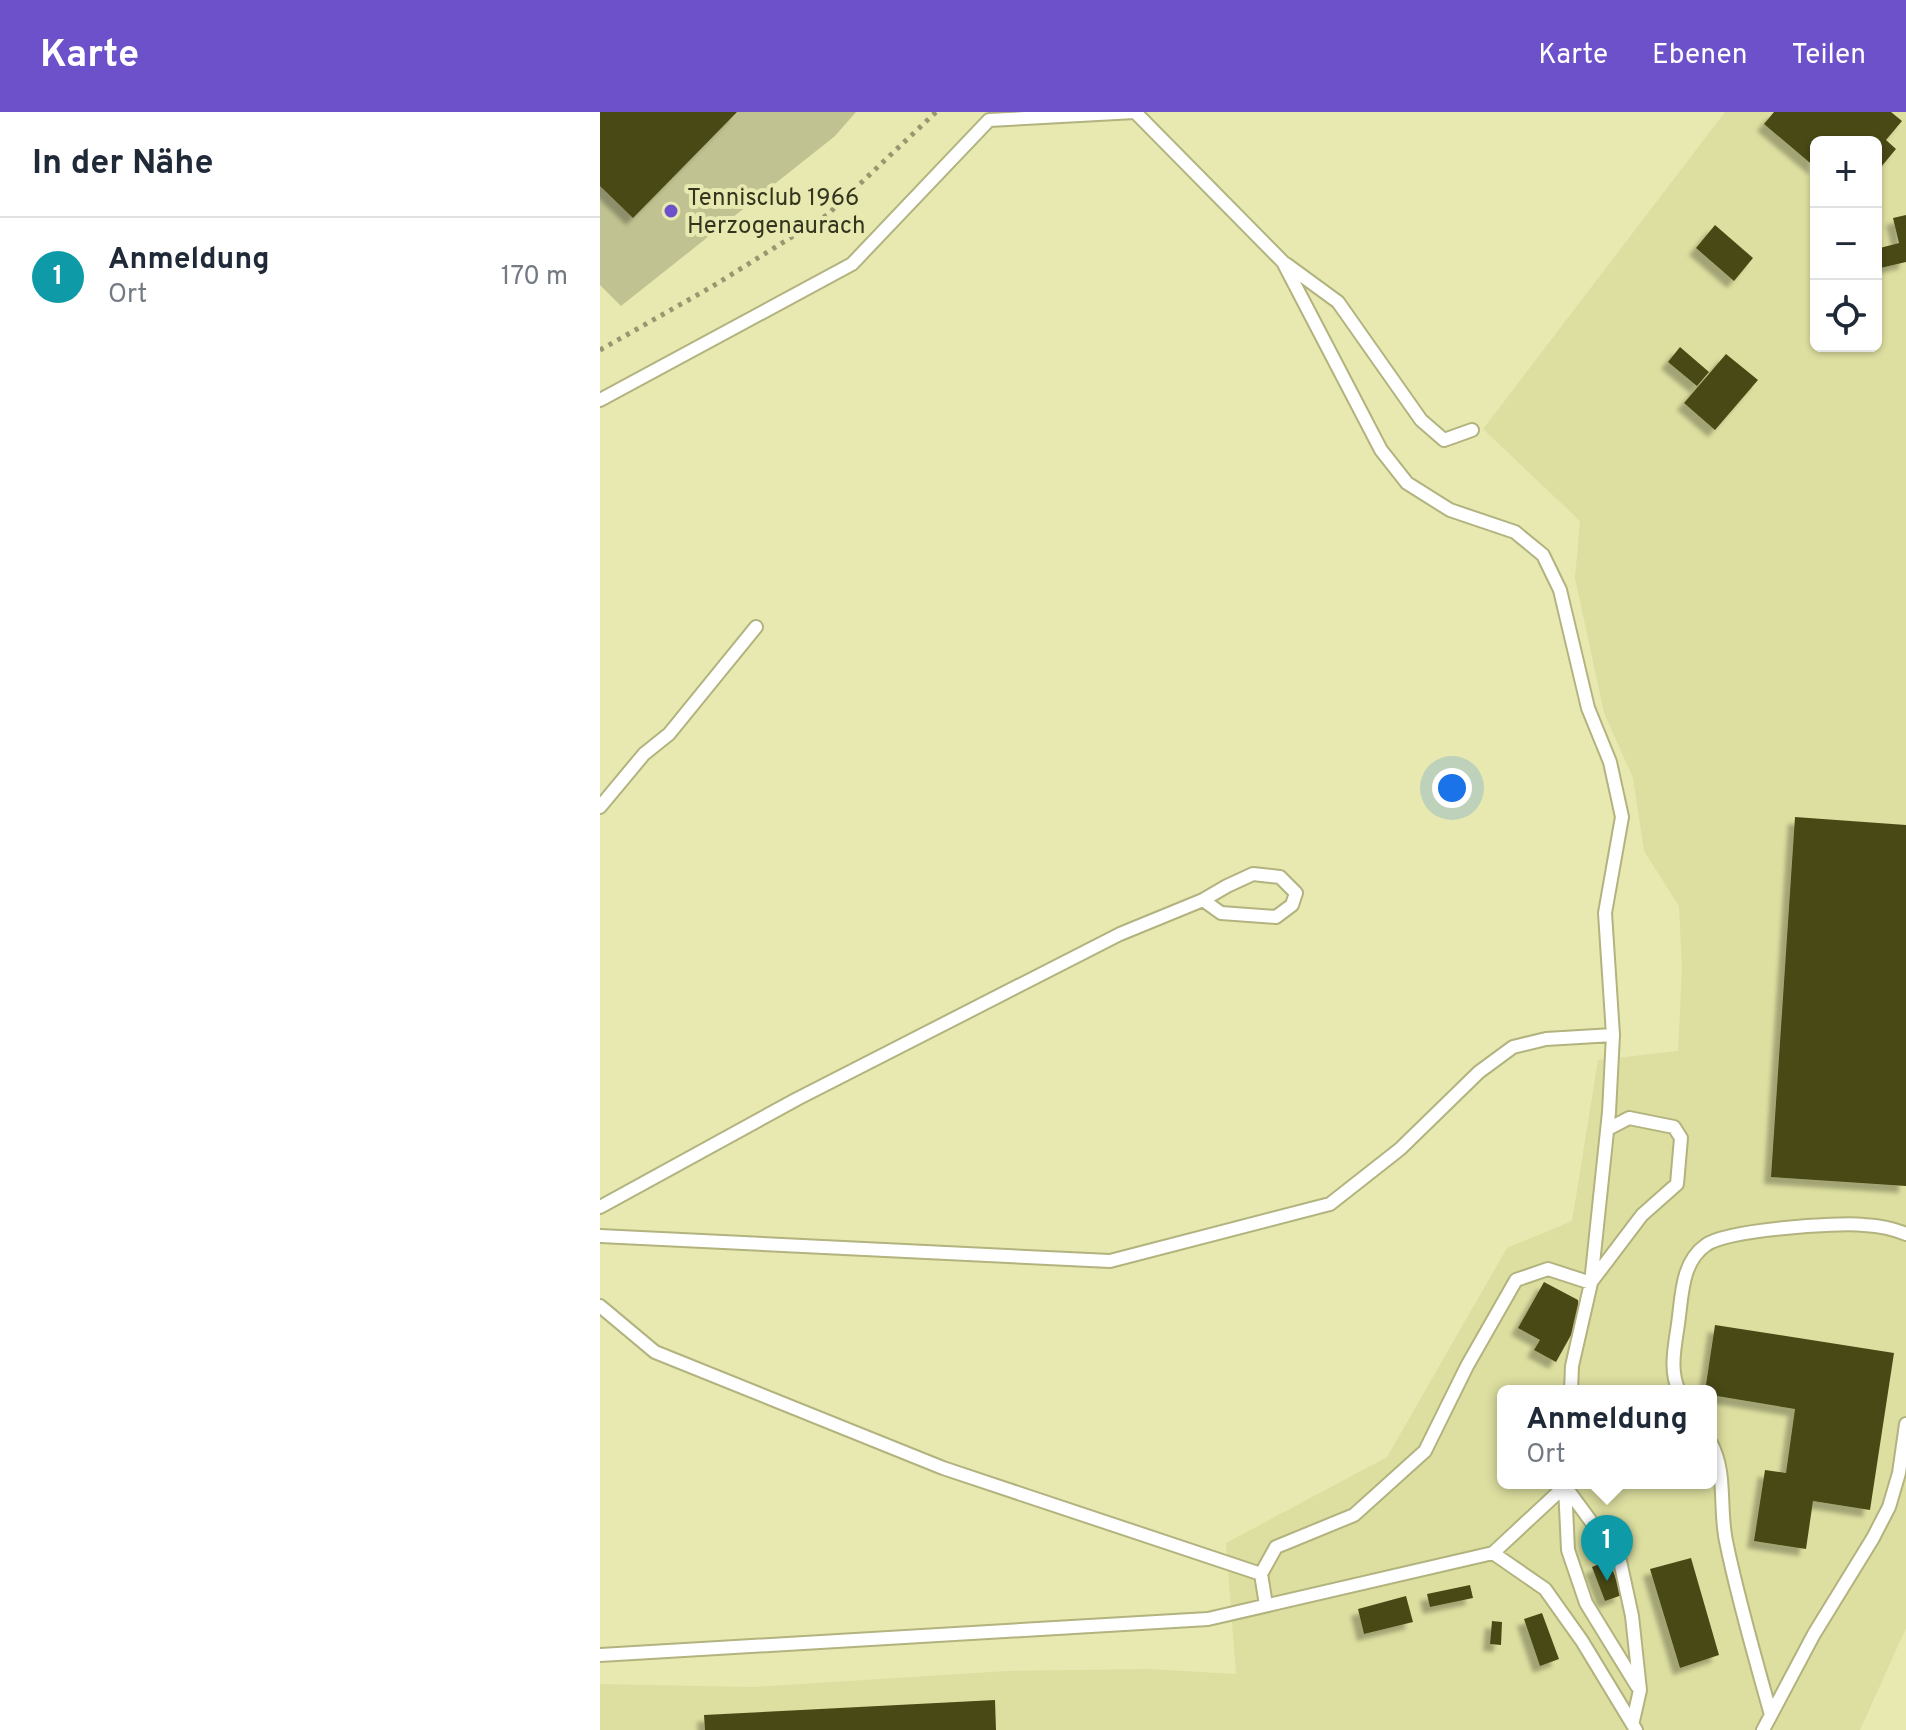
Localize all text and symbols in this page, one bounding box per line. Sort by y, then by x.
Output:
text: Karte [40,32,139,81]
text: Karte [1538,38,1608,74]
text: Ebenen [1652,38,1748,74]
text: Teilen [1792,38,1866,74]
map controls [1810,136,1882,352]
button: + [1810,136,1882,208]
text: In der Nähe [32,143,214,186]
place label: Tennisclub 1966 Herzogenaurach [687,184,866,242]
marker: Tennisclub 1966 Herzogenaurach [662,202,680,220]
button: − [1810,208,1882,280]
text: Anmeldung [108,242,270,279]
text: 1 [53,261,63,294]
text: 170 m [501,261,568,294]
text: Ort [108,279,147,312]
button: locate [1810,280,1882,352]
your location [1432,768,1472,808]
popup [1497,1385,1717,1489]
text: Anmeldung [1526,1402,1688,1439]
text: Ort [1526,1439,1566,1472]
pin: 1 [1581,1515,1633,1581]

